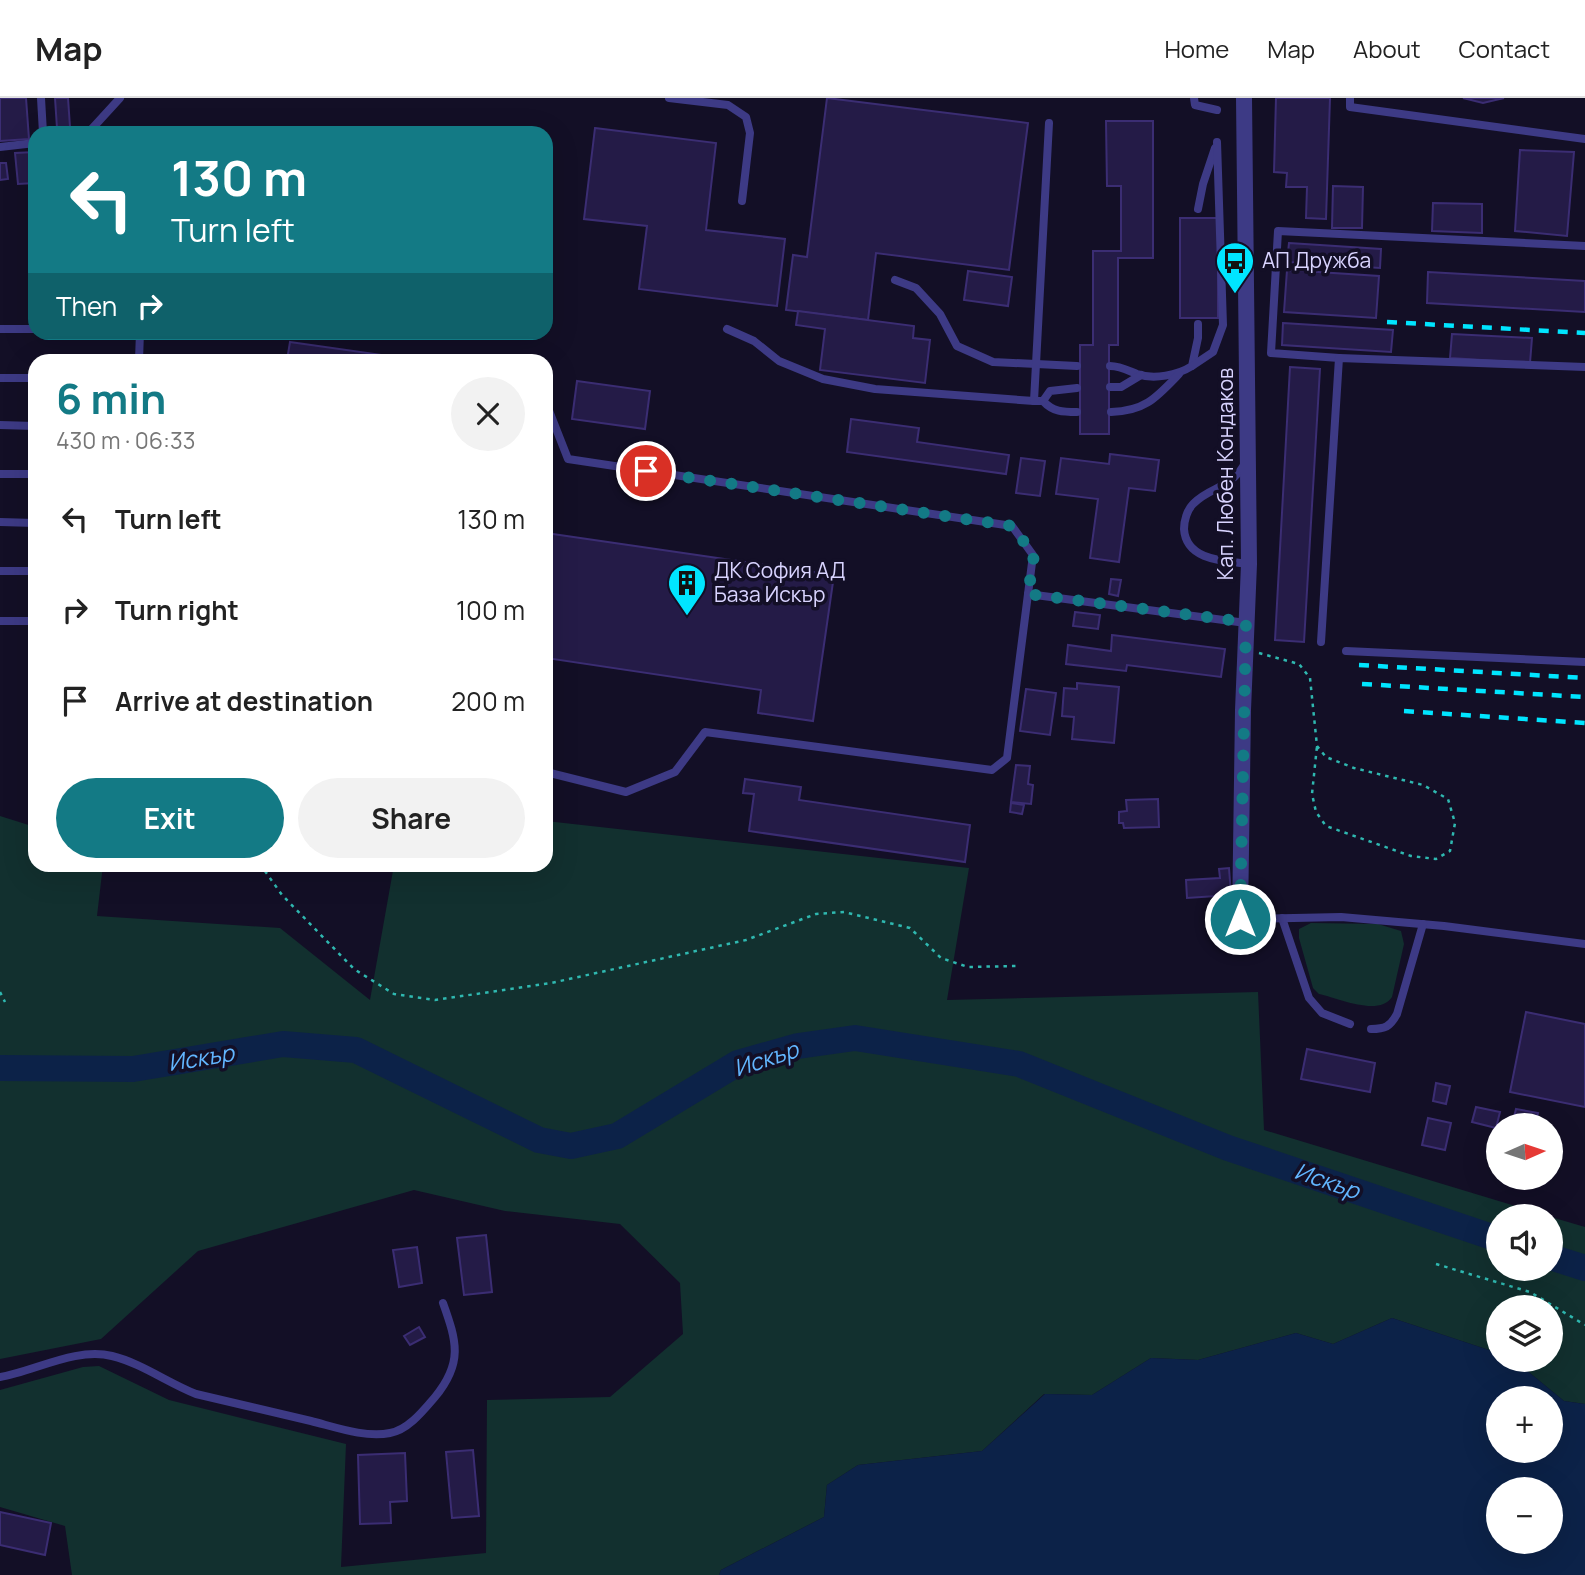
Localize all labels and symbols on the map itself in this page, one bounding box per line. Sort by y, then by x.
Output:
bus stop icon: АП Дружба [1214,240,1256,295]
place label: АП Дружба [1262,246,1371,274]
street label: Кап. Любен Кондаков [1211,368,1239,580]
pin [616,441,676,501]
place label: ДК София АД База Искър [714,556,846,608]
building icon: ДК София АД База Искър [666,562,708,617]
position arrow [1203,882,1277,956]
water label: Искър [729,1032,803,1084]
water label: Искър [166,1036,237,1078]
north arrow [1486,1113,1563,1190]
water label: Искър [1291,1154,1365,1206]

